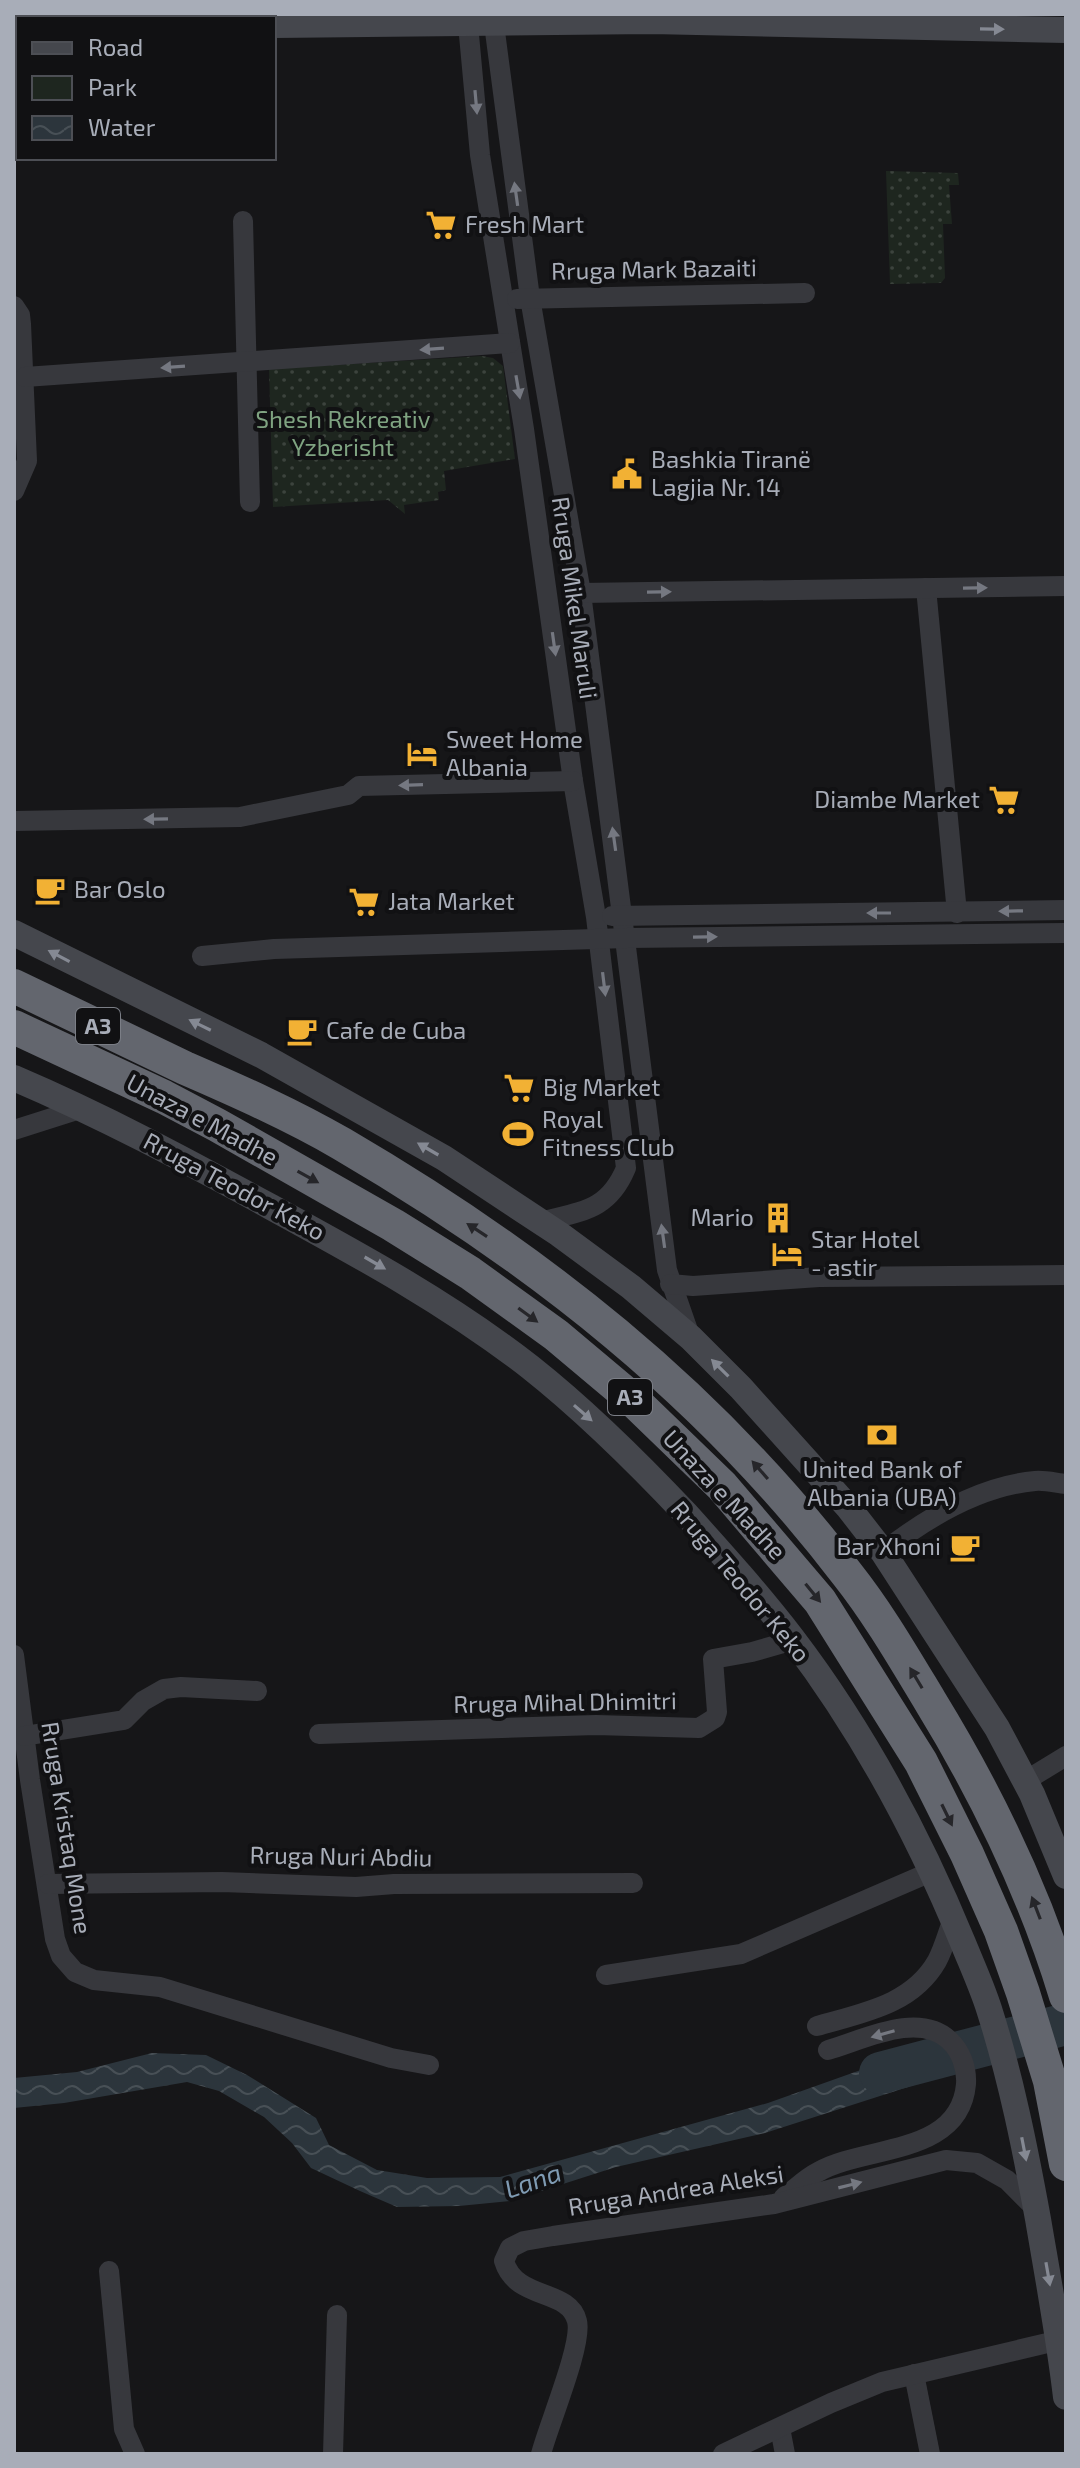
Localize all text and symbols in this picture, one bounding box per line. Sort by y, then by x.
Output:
legend [16,16,276,160]
one-way arrow [980,22,1005,35]
text: Road [88,32,143,61]
text: Park [88,72,137,101]
one-way arrow [470,90,483,115]
text: Water [88,112,156,141]
one-way arrow [510,181,523,206]
supermarket icon: Fresh Mart [424,208,458,242]
place label: Fresh Mart [465,209,584,238]
street label: Rruga Mark Bazaiti [551,252,757,285]
one-way arrow [419,343,444,356]
one-way arrow [160,361,185,374]
one-way arrow [512,374,524,399]
park label: Shesh Rekreativ Yzberisht [256,404,431,461]
place label: Bashkia Tiranë Lagjia Nr. 14 [651,444,811,501]
public building icon: Bashkia Tiranë Lagjia Nr. 14 [610,457,644,491]
street label: Rruga Mikel Maruli [547,495,604,701]
one-way arrow [963,581,988,594]
one-way arrow [647,586,672,598]
one-way arrow [548,632,561,657]
place label: Sweet Home Albania [446,724,583,781]
hotel icon: Sweet Home Albania [405,737,439,771]
one-way arrow [398,779,423,791]
supermarket icon: Diambe Market [987,783,1021,817]
place label: Diambe Market [814,784,980,813]
one-way arrow [143,812,168,825]
one-way arrow [607,826,620,851]
cafe icon: Bar Oslo [33,873,67,907]
place label: Bar Oslo [74,874,166,903]
supermarket icon: Jata Market [347,885,381,919]
place label: Jata Market [388,886,515,915]
one-way arrow [998,905,1023,918]
one-way arrow [866,907,891,919]
one-way arrow [693,931,718,943]
one-way arrow [48,950,71,963]
one-way arrow [597,972,610,997]
road number: A3 [76,1008,120,1044]
cafe icon: Cafe de Cuba [285,1014,319,1048]
place label: Cafe de Cuba [326,1015,466,1044]
one-way arrow [188,1018,211,1032]
street label: Unaza e Madhe [122,1067,283,1171]
supermarket icon: Big Market [502,1071,536,1105]
place label: Big Market [543,1072,660,1101]
place label: Royal Fitness Club [542,1104,675,1161]
sports icon: Royal Fitness Club [501,1117,535,1151]
street label: Rruga Teodor Keko [139,1126,330,1246]
one-way arrow [417,1142,439,1156]
one-way arrow [297,1169,319,1183]
building icon: Mario [761,1201,795,1235]
place label: Mario [691,1202,754,1231]
one-way arrow [467,1223,488,1238]
one-way arrow [656,1224,669,1249]
place label: Star Hotel - astir [811,1224,920,1281]
hotel icon: Star Hotel - astir [770,1237,804,1271]
one-way arrow [363,1256,386,1270]
one-way arrow [517,1306,538,1322]
one-way arrow [711,1359,730,1377]
road number: A3 [608,1379,652,1415]
one-way arrow [573,1404,593,1421]
bank icon: United Bank of Albania (UBA) [865,1418,899,1452]
street label: Unaza e Madhe [658,1423,793,1565]
place label: United Bank of Albania (UBA) [802,1454,962,1511]
one-way arrow [752,1460,769,1480]
street label: Rruga Teodor Keko [665,1495,817,1667]
cafe icon: Bar Xhoni [948,1530,982,1564]
place label: Bar Xhoni [836,1531,941,1560]
one-way arrow [804,1583,821,1603]
one-way arrow [909,1667,923,1689]
street label: Rruga Mihal Dhimitri [453,1685,677,1718]
street label: Rruga Kristaq Mone [36,1719,99,1936]
one-way arrow [941,1804,954,1827]
street label: Rruga Nuri Abdiu [249,1839,433,1872]
one-way arrow [1029,1896,1042,1920]
one-way arrow [870,2028,894,2041]
one-way arrow [1019,2137,1031,2162]
water label: Lana [500,2155,565,2204]
street label: Rruga Andrea Aleksi [566,2158,785,2221]
one-way arrow [837,2179,862,2191]
one-way arrow [1042,2262,1054,2287]

